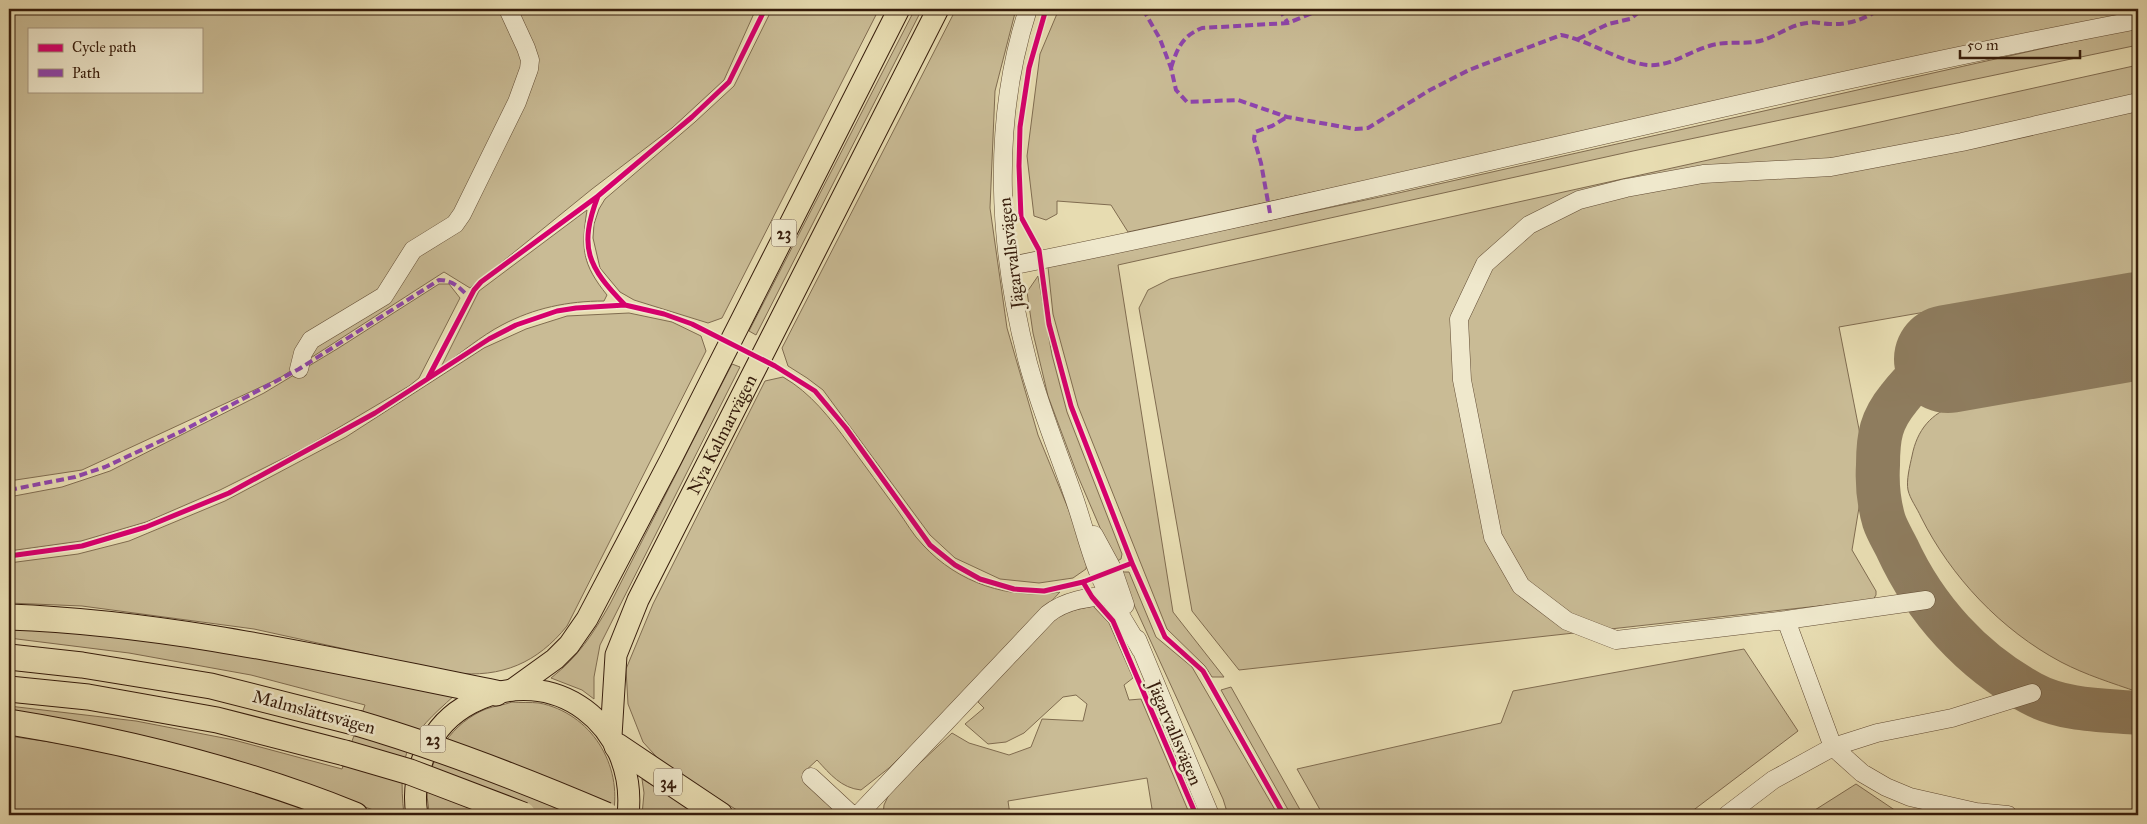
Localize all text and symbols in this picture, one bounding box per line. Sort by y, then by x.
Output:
legend [28,28,202,92]
scale bar [1960,28,2080,60]
text: 50 m [1967,36,1999,54]
text: Cycle path [72,38,137,56]
text: Path [72,64,101,82]
street label: Jägarvallsvägen [993,196,1030,312]
road number: 23 [772,220,796,247]
street label: Nya Kalmarvägen [682,371,762,498]
street label: Jägarvallsvägen [1141,675,1207,789]
street label: Malmslättsvägen [250,685,378,740]
road number: 23 [420,726,446,752]
road number: 34 [654,769,682,796]

